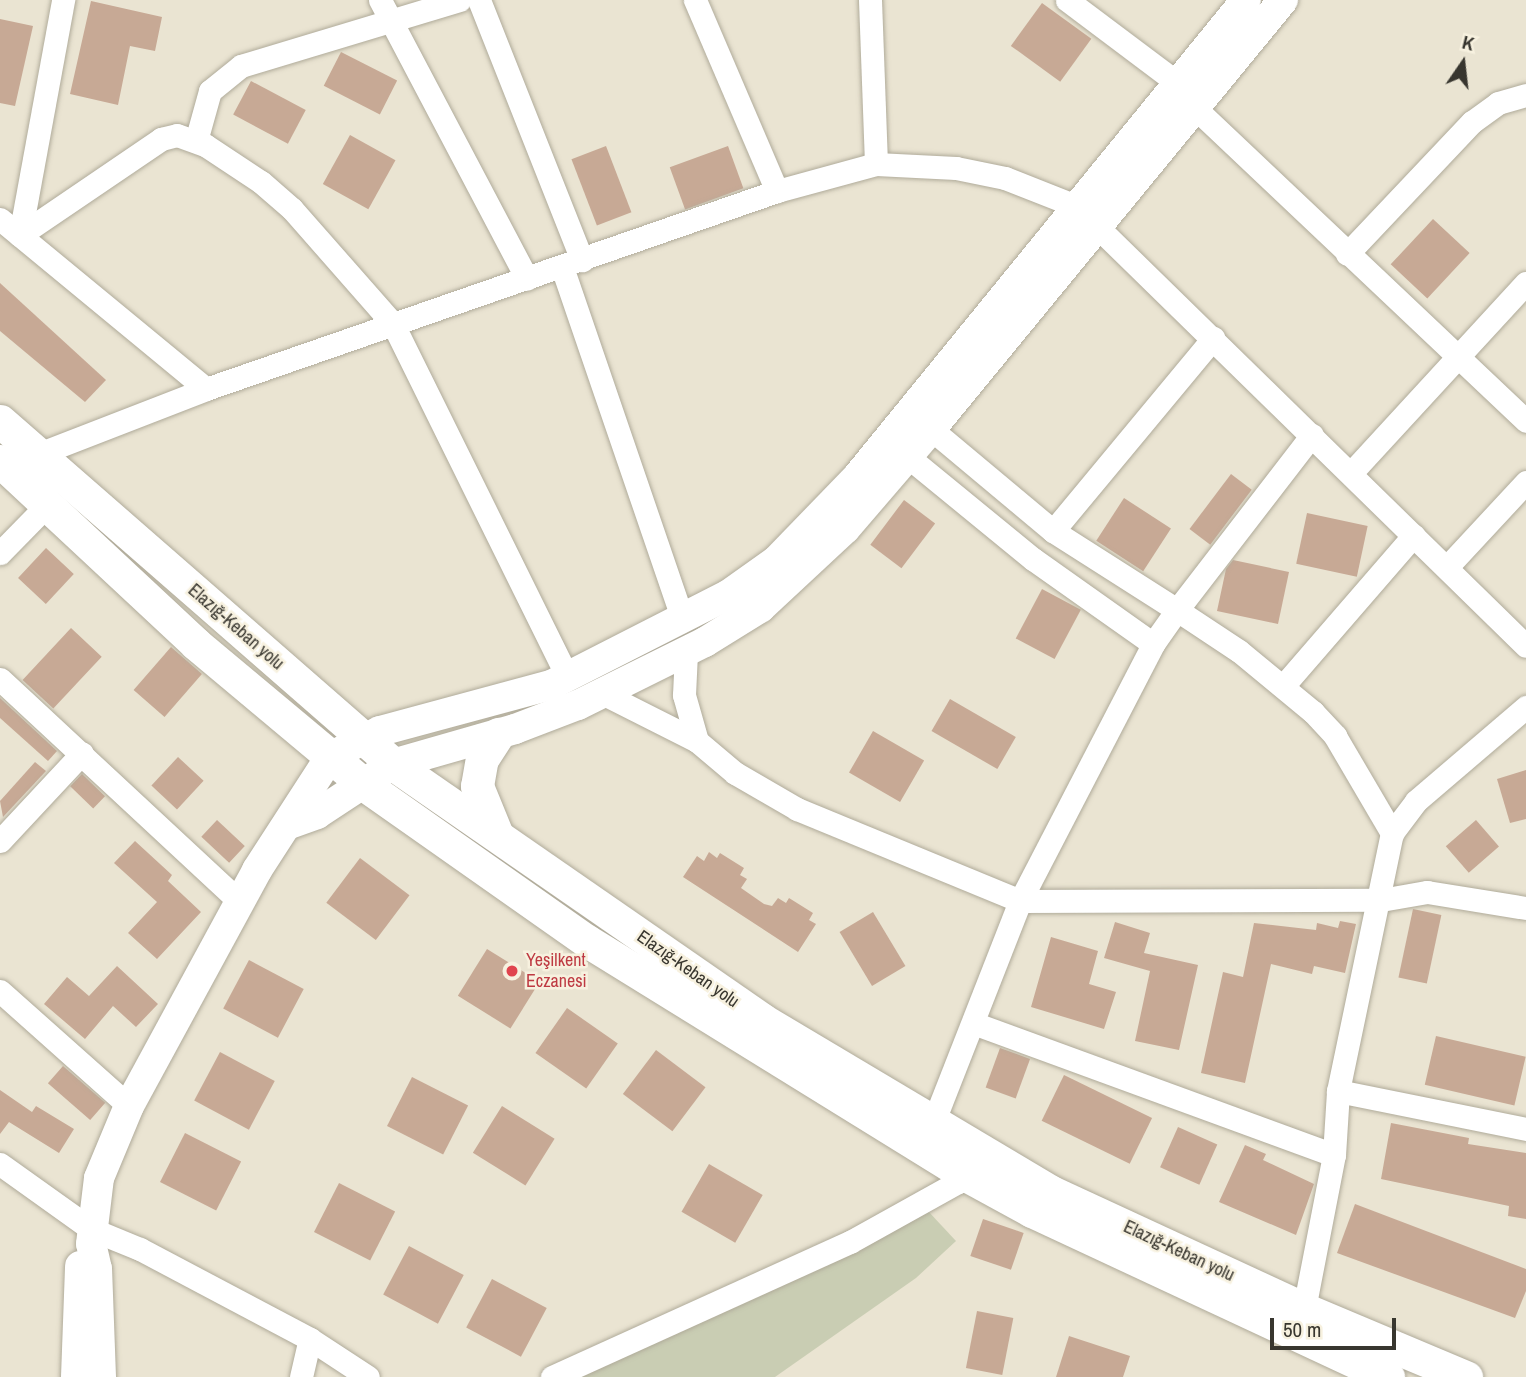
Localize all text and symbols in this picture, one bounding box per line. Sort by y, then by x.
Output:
north arrow [1428,28,1498,98]
text: K [1459,29,1477,57]
street label: Elazığ-Keban yolu [184,580,288,674]
street label: Elazığ-Keban yolu [633,926,743,1012]
place label: Yeşilkent Eczanesi [526,950,587,992]
marker: Yeşilkent Eczanesi [504,963,520,979]
street label: Elazığ-Keban yolu [1120,1216,1238,1286]
scale bar [1274,1304,1400,1348]
text: 50 m [1283,1315,1321,1344]

